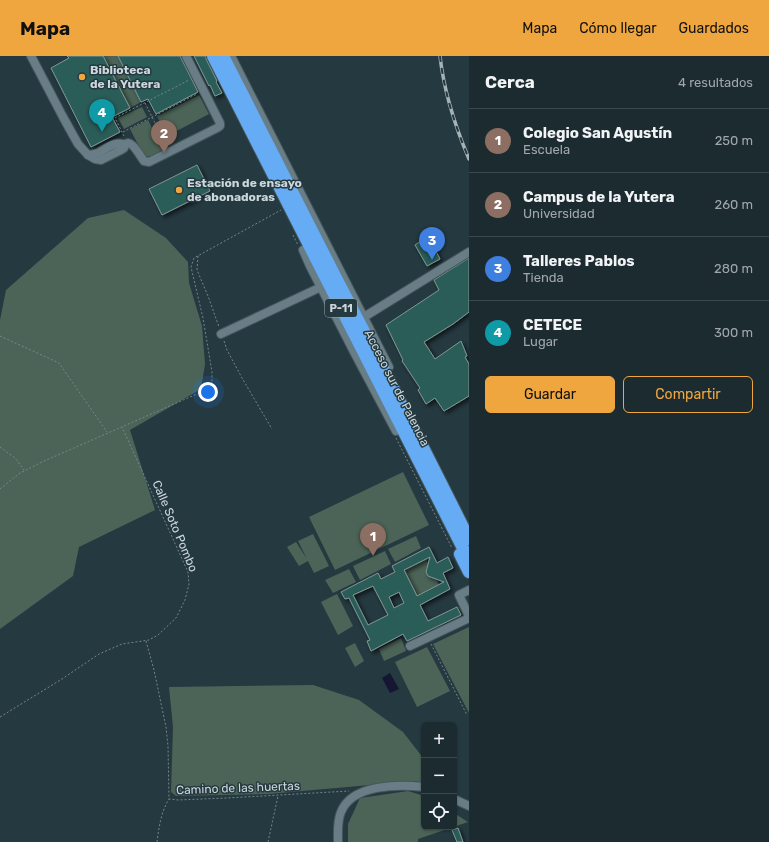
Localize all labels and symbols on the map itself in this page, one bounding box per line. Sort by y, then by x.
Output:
place label: Biblioteca de la Yutera [90,63,160,91]
marker: Biblioteca de la Yutera [77,72,87,82]
pin: 4 [89,99,115,132]
pin: 2 [151,120,177,153]
place label: Estación de ensayo de abonadoras [187,176,302,204]
marker: Estación de ensayo de abonadoras [174,185,184,195]
pin: 3 [419,227,445,260]
road number: P-11 [325,299,357,317]
street label: Acceso sur de Palencia [362,328,432,448]
your location [198,382,218,402]
street label: Calle Soto Pombo [149,478,201,574]
pin: 1 [360,523,386,556]
street label: Camino de las huertas [176,779,300,797]

